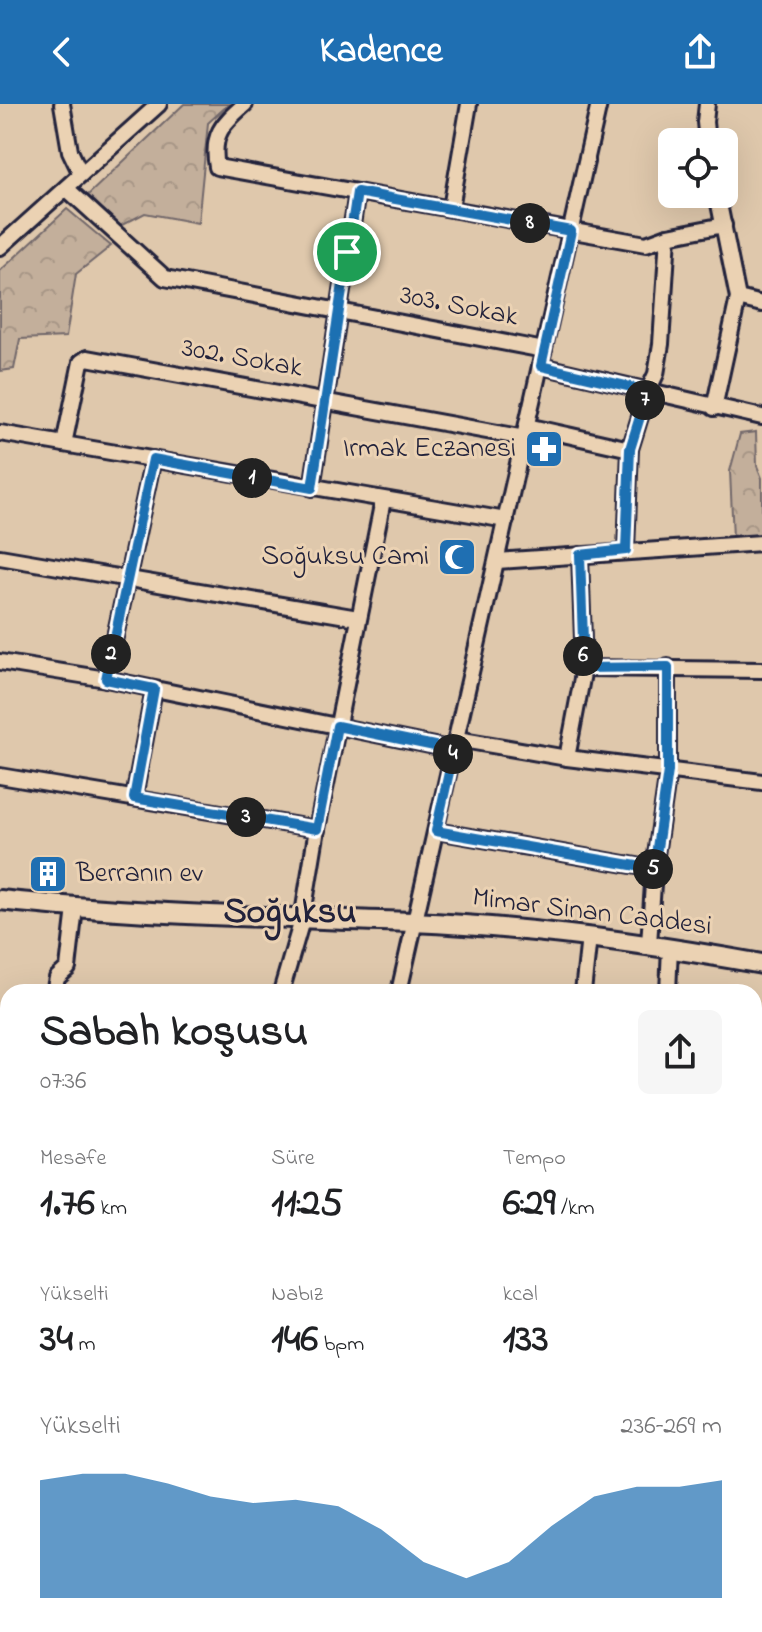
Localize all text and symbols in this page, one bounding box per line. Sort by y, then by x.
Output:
text: Kadence [319,26,443,79]
icon: back [40,30,84,74]
icon: share [678,30,722,74]
map controls [658,128,738,208]
button: locate [658,128,738,208]
pin: 8 [510,203,550,243]
text: 8 [526,207,534,239]
pin [313,218,381,286]
icon: arrive [325,230,369,274]
street label: 303. Sokak [397,275,522,339]
street label: 302. Sokak [179,328,306,390]
pin: 7 [625,380,665,420]
text: 7 [640,384,650,416]
pharmacy icon: Irmak Eczanesi [523,428,565,470]
place label: Irmak Eczanesi [343,429,516,470]
pin: 1 [232,458,272,498]
text: 1 [249,462,256,494]
mosque icon: Soğuksu Cami [436,536,478,578]
place label: Soğuksu Cami [261,537,429,578]
pin: 2 [91,634,131,674]
pin: 6 [563,636,603,676]
text: 2 [106,638,116,670]
text: 6 [578,640,588,672]
pin: 4 [433,734,473,774]
text: 4 [448,738,458,770]
pin: 3 [226,797,266,837]
text: 3 [241,801,251,833]
pin: 5 [633,849,673,889]
building icon: Berranın ev [27,853,69,895]
text: 5 [647,853,659,885]
place label: Berranın ev [75,854,203,895]
street label: Mimar Sinan Caddesi [470,878,714,948]
district label: Soğuksu [223,887,357,941]
text: Sabah koşusu [40,1001,308,1065]
button: share [638,1010,722,1094]
text: 07:36 [40,1063,86,1101]
text: Mesafe [40,1143,106,1175]
text: Süre [271,1143,315,1175]
text: Tempo [503,1143,566,1175]
text: 1.76 [40,1175,95,1234]
text: 11:25 [271,1175,343,1234]
text: 6:29 [503,1175,556,1234]
text: km [95,1193,127,1225]
text: /km [556,1193,595,1225]
text: Yükselti [40,1279,108,1311]
text: Nabız [271,1279,323,1311]
text: kcal [503,1279,538,1311]
text: 34 [40,1311,73,1370]
text: 146 [271,1311,318,1370]
text: 133 [503,1311,548,1370]
text: m [73,1329,96,1361]
text: bpm [318,1329,364,1361]
text: Yükselti [40,1408,121,1446]
text: 236–269 m [621,1408,722,1446]

